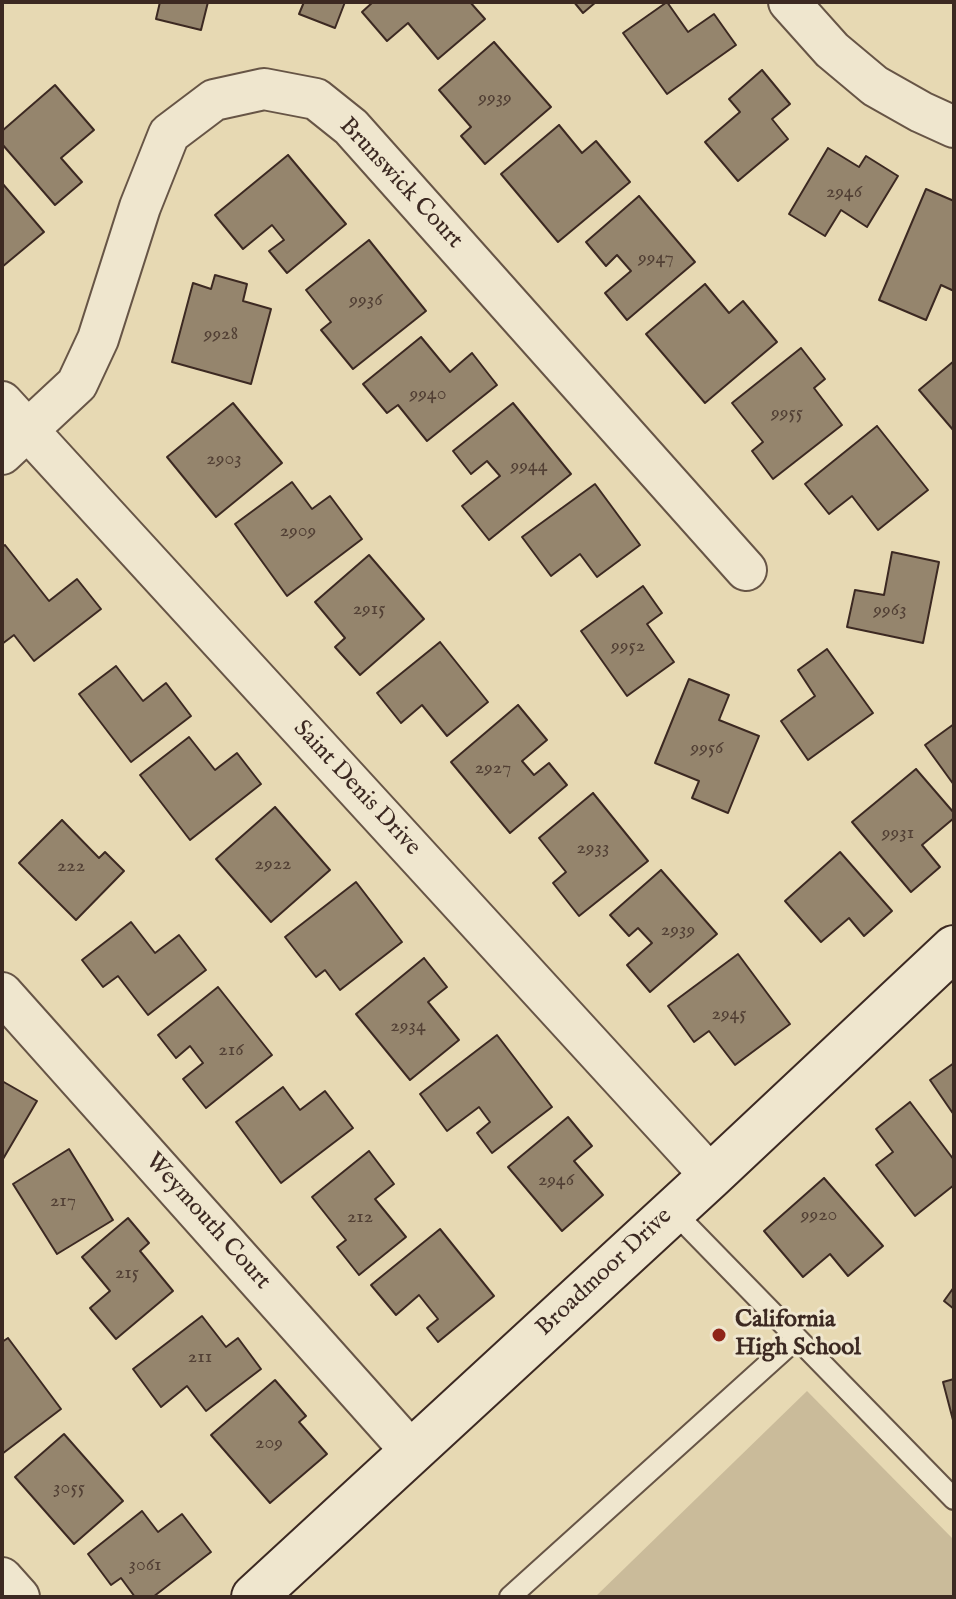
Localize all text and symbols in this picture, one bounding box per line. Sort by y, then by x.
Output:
house number: 9939 [478,87,512,111]
street label: Brunswick Court [332,113,468,255]
house number: 2946 [826,181,862,205]
house number: 9947 [638,247,674,271]
house number: 9936 [349,289,383,313]
house number: 9928 [204,323,238,347]
house number: 9940 [410,383,446,407]
house number: 9955 [771,402,803,426]
house number: 2903 [206,448,242,472]
house number: 9944 [511,455,547,479]
house number: 2909 [280,520,316,544]
house number: 2915 [353,598,385,622]
house number: 9963 [873,599,907,623]
house number: 9952 [611,635,645,659]
street label: Saint Denis Drive [286,715,426,863]
house number: 9956 [690,737,724,761]
house number: 2927 [475,757,511,781]
house number: 9931 [882,822,914,846]
house number: 2933 [576,837,610,861]
house number: 2922 [255,853,291,877]
house number: 222 [57,855,85,879]
house number: 2939 [661,919,695,943]
house number: 2945 [712,1003,746,1027]
house number: 2934 [390,1015,426,1039]
house number: 216 [218,1039,244,1063]
street label: Weymouth Court [138,1148,276,1296]
house number: 2946 [538,1169,574,1193]
house number: 217 [50,1190,76,1214]
street label: Broadmoor Drive [531,1203,679,1343]
house number: 9920 [801,1204,837,1228]
house number: 212 [347,1206,373,1230]
house number: 215 [115,1262,139,1286]
place label: California High School [735,1307,861,1363]
marker: California High School [710,1326,728,1344]
house number: 211 [188,1346,212,1370]
house number: 209 [255,1432,283,1456]
house number: 3055 [53,1477,85,1501]
house number: 3061 [128,1554,162,1578]

